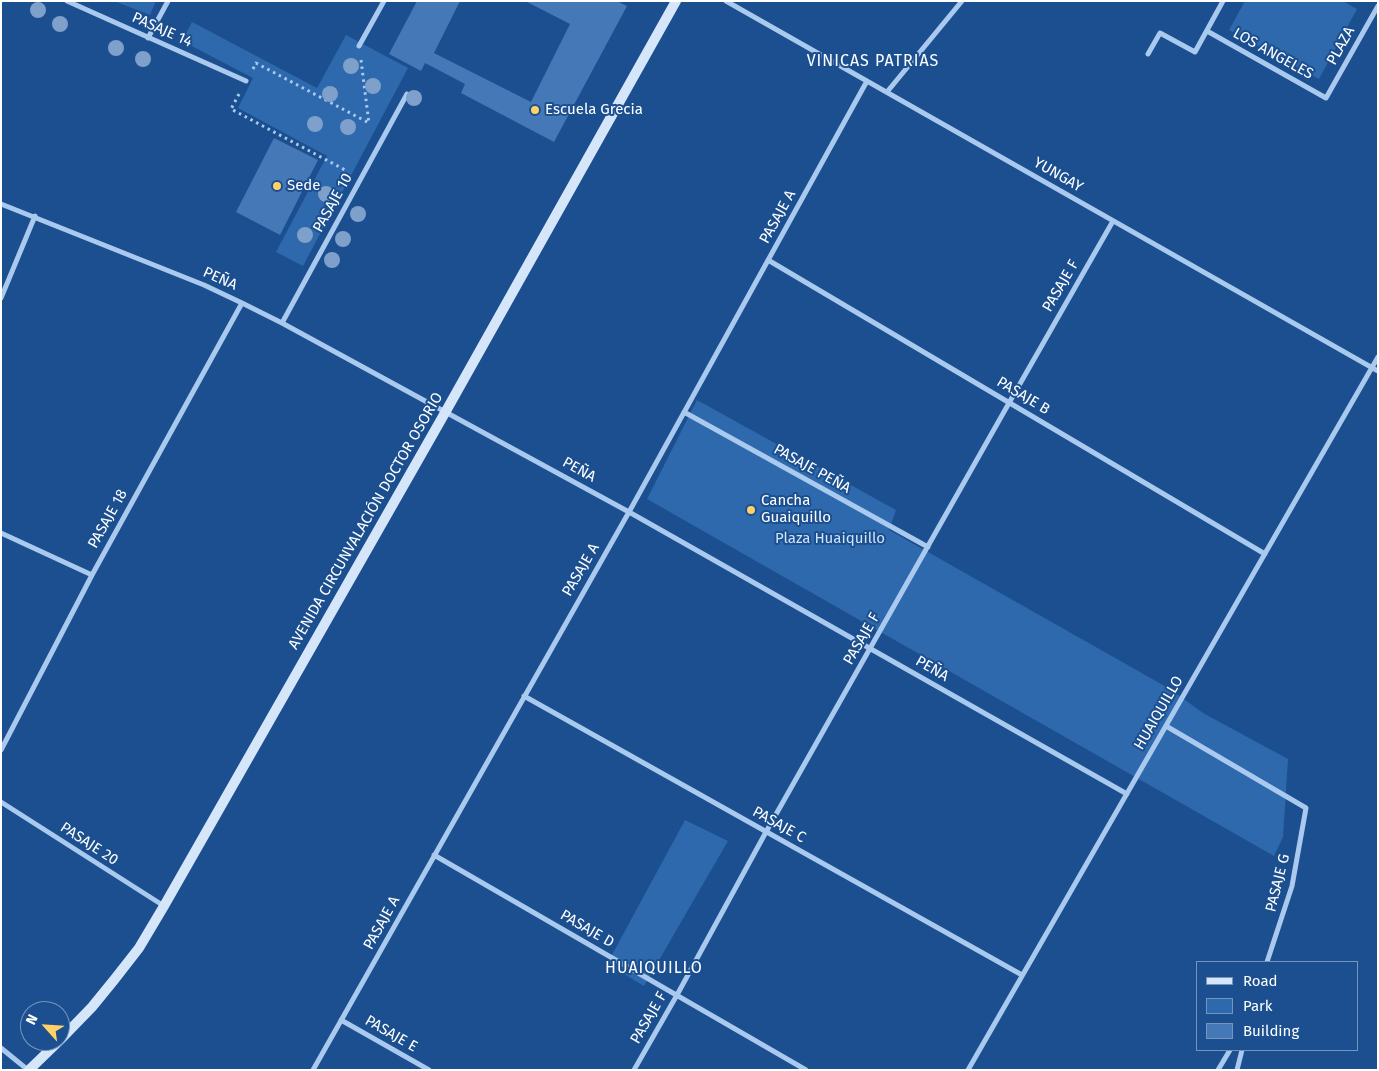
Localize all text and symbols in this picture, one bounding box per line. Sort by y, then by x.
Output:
street label: PASAJE 14 [129,9,195,51]
street label: PLAZA [1323,24,1359,68]
street label: LOS ANGELES [1230,25,1316,83]
district label: VINICAS PATRIAS [805,52,941,72]
place label: Escuela Grecia [545,101,643,119]
marker: Escuela Grecia [529,104,541,116]
street label: YUNGAY [1030,154,1086,196]
street label: PASAJE 10 [309,170,357,236]
place label: Sede [287,177,320,195]
marker: Sede [271,180,283,192]
street label: PASAJE A [756,187,800,247]
street label: PASAJE F [1039,257,1083,315]
street label: PEÑA [200,264,240,294]
street label: PASAJE B [993,373,1053,419]
street label: AVENIDA CIRCUNVALACIÓN DOCTOR OSORIO [285,389,447,653]
street label: PASAJE PEÑA [770,440,854,498]
street label: PEÑA [559,454,599,486]
street label: PASAJE 18 [85,486,131,552]
place label: Cancha Guaiquillo [761,492,831,527]
marker: Cancha Guaiquillo [745,504,757,516]
park label: Plaza Huaiquillo [775,530,885,548]
street label: PASAJE A [559,540,603,600]
street label: PASAJE F [840,610,884,668]
street label: PEÑA [912,652,952,686]
street label: HUAIQUILLO [1131,673,1187,753]
street label: PASAJE C [749,803,809,847]
street label: PASAJE 20 [57,819,121,869]
street label: PASAJE G [1262,852,1294,914]
street label: PASAJE A [360,893,404,953]
street label: PASAJE D [557,906,617,952]
district label: HUAIQUILLO [604,959,704,979]
legend [1196,961,1359,1051]
text: Road [1243,972,1278,990]
street label: PASAJE F [627,989,671,1047]
text: Park [1243,997,1273,1015]
north arrow [20,1001,70,1051]
text: N [22,1012,42,1028]
street label: PASAJE E [362,1012,420,1056]
text: Building [1243,1022,1299,1040]

